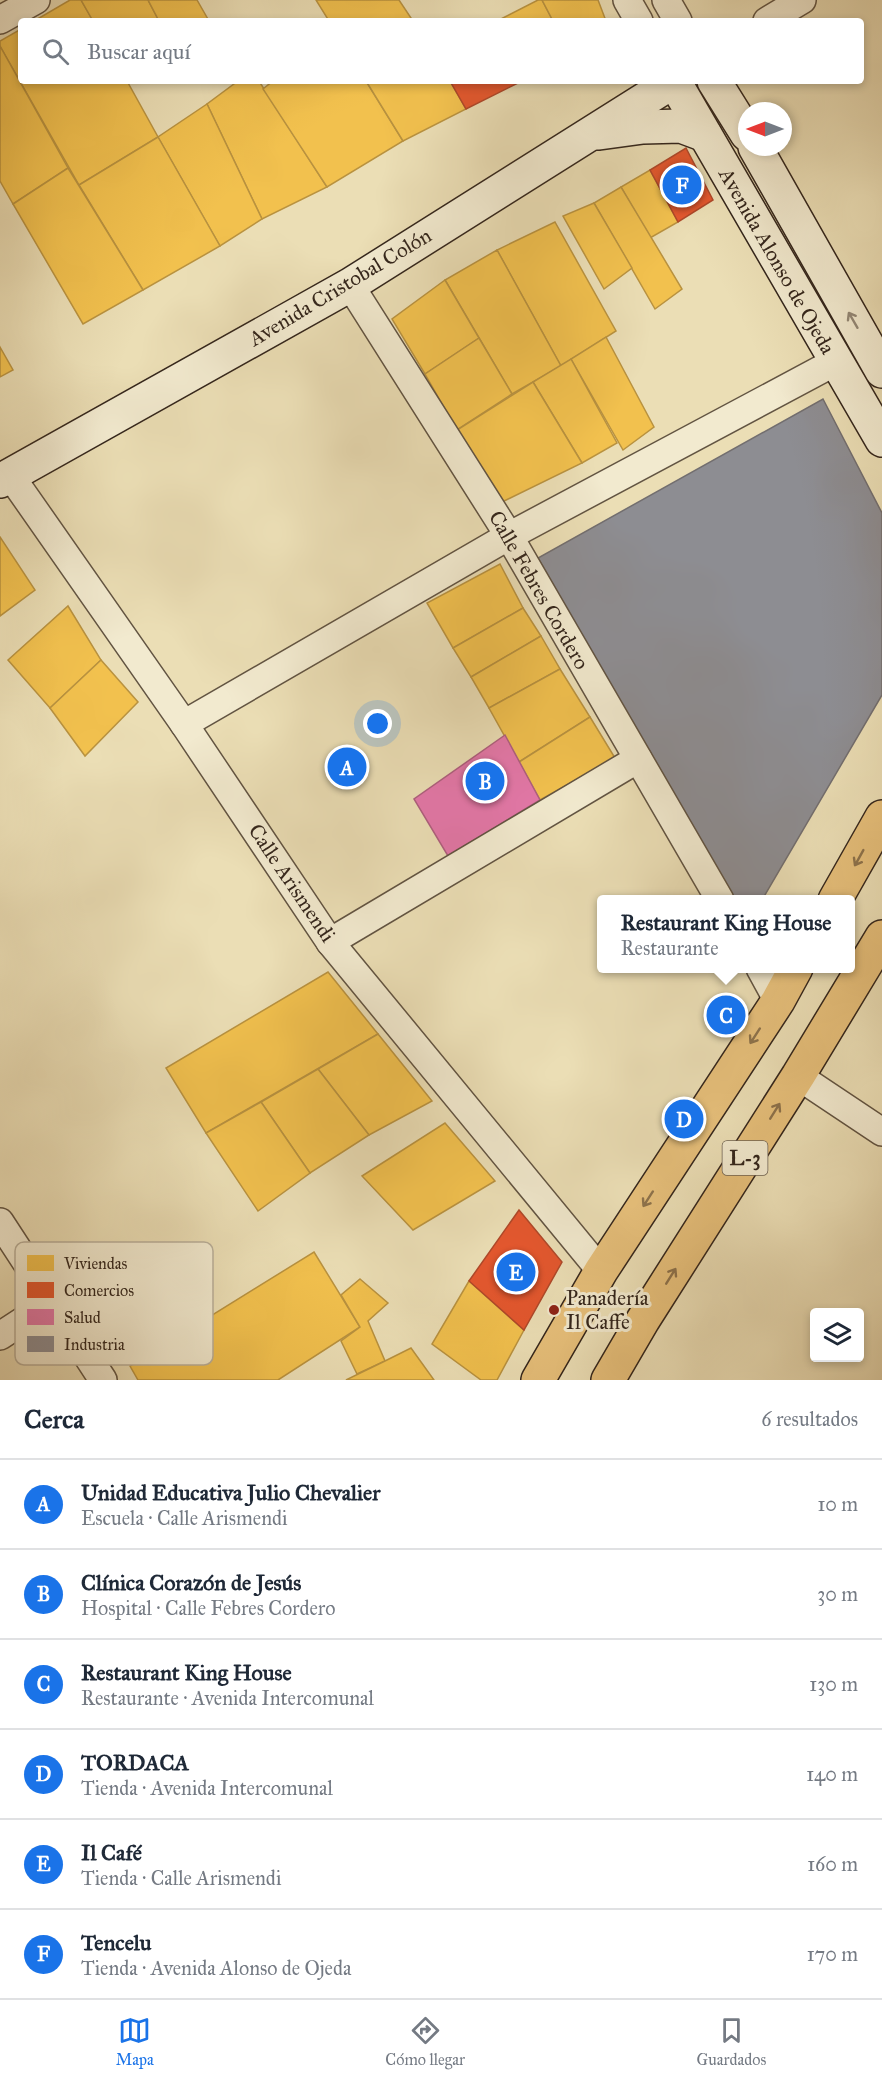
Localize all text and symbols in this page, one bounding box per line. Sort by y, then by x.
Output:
search box [18,18,864,84]
icon: search [39,35,72,68]
text: Buscar aquí [87,38,190,65]
north arrow [738,102,792,156]
pin: F [662,162,702,207]
street label: Avenida Alonso de Ojeda [713,162,841,359]
street label: Avenida Cristobal Colón [243,222,436,352]
one-way arrow [847,312,859,329]
street label: Calle Febres Cordero [483,506,595,674]
your location [363,709,392,738]
pin: A [328,744,366,789]
pin: B [466,758,504,804]
street label: Calle Arismendi [243,819,341,947]
one-way arrow [853,849,865,866]
popup [597,895,855,973]
text: Restaurant King House [621,909,831,936]
text: Restaurante [621,936,719,960]
pin: C [706,992,746,1038]
one-way arrow [749,1027,761,1044]
pin: D [664,1096,704,1142]
one-way arrow [769,1103,781,1120]
road number: L-3 [722,1141,768,1175]
one-way arrow [642,1191,654,1207]
legend [15,1242,213,1365]
pin: E [496,1250,536,1294]
text: Viviendas [63,1254,128,1273]
one-way arrow [665,1268,677,1285]
text: Comercios [64,1281,134,1300]
place label: Panadería Il Caffe [566,1285,649,1335]
marker: Panadería Il Caffe [547,1303,561,1317]
text: Salud [64,1308,101,1327]
map controls [810,1308,864,1362]
button: layers [810,1308,864,1362]
text: Industria [64,1335,125,1354]
text: Cerca [24,1403,84,1435]
text: 6 resultados [761,1407,858,1431]
text: Unidad Educativa Julio Chevalier [81,1479,380,1506]
text: A [37,1492,50,1516]
text: 10 m [817,1492,858,1516]
text: Escuela · Calle Arismendi [81,1506,288,1530]
text: Clínica Corazón de Jesús [81,1569,301,1596]
text: B [37,1582,50,1606]
text: 30 m [817,1582,858,1606]
text: Hospital · Calle Febres Cordero [81,1596,335,1620]
text: Restaurant King House [81,1659,292,1686]
text: C [37,1672,50,1696]
text: 130 m [809,1672,858,1696]
text: Restaurante · Avenida Intercomunal [81,1686,374,1710]
text: TORDACA [81,1749,189,1776]
text: D [36,1762,51,1786]
text: 140 m [806,1762,858,1786]
text: Tienda · Avenida Intercomunal [81,1776,333,1800]
text: Il Café [81,1839,142,1866]
text: E [36,1852,51,1876]
text: 160 m [807,1852,858,1876]
text: Tienda · Calle Arismendi [81,1866,281,1890]
text: Tencelu [81,1929,151,1956]
text: F [37,1942,50,1966]
text: 170 m [807,1942,858,1966]
text: Tienda · Avenida Alonso de Ojeda [81,1956,351,1980]
tab: Mapa [116,2014,154,2069]
tab: Cómo llegar [385,2014,465,2069]
tab: Guardados [696,2014,766,2069]

